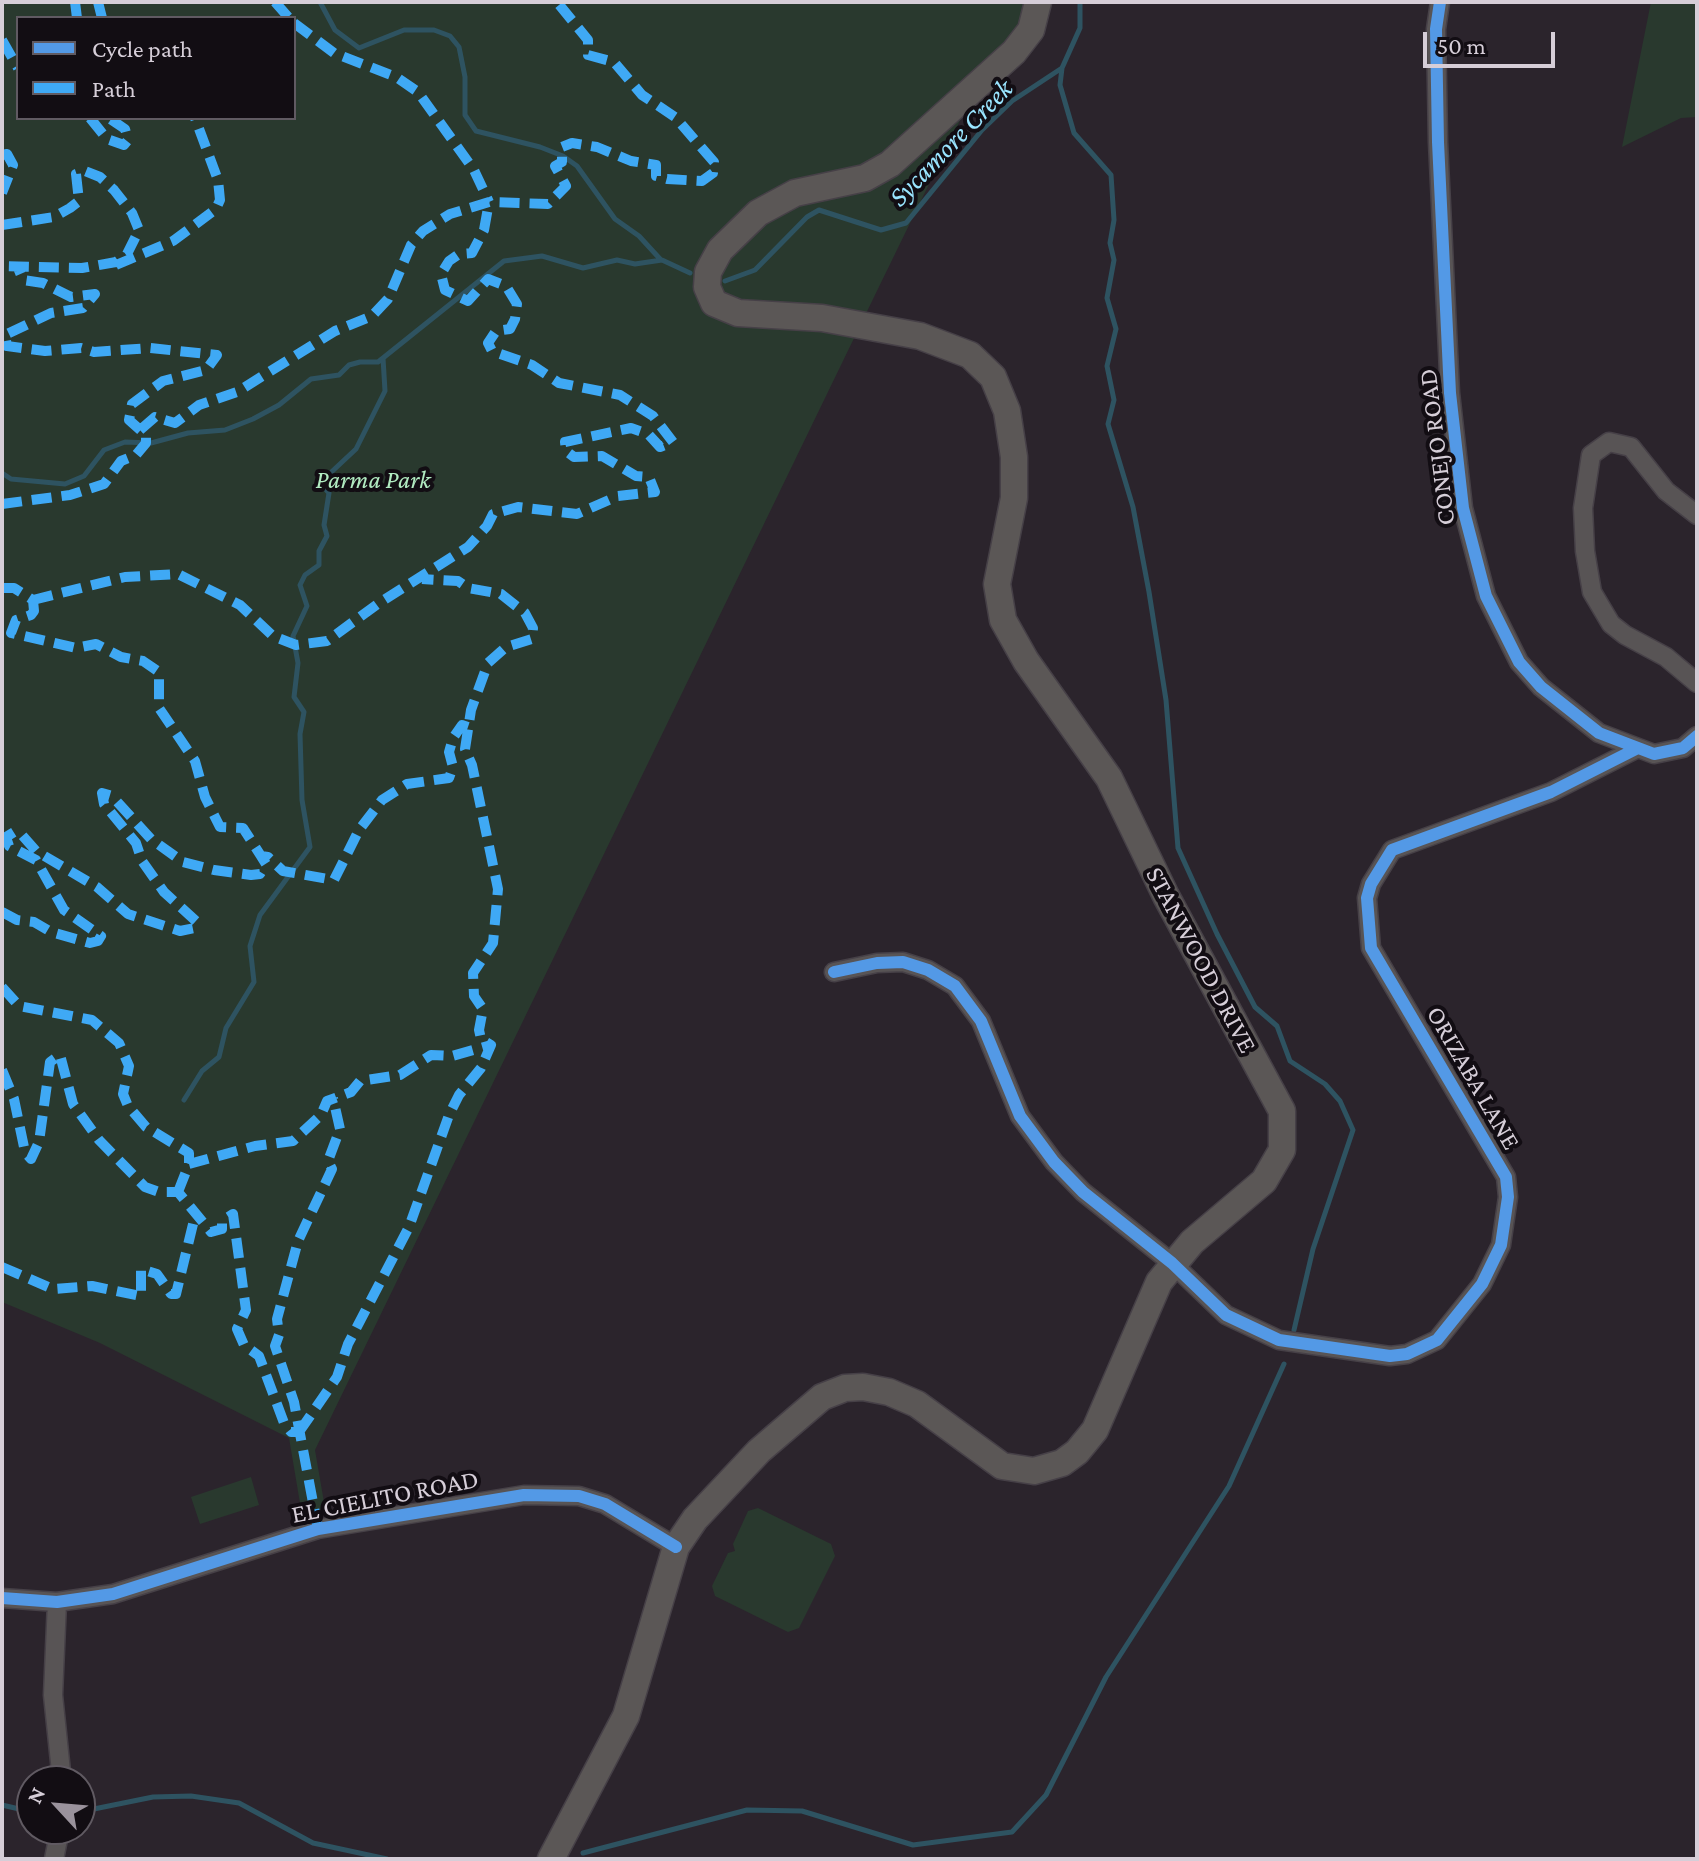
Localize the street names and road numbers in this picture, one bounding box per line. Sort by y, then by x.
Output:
street label: CONEJO ROAD [1412,367,1462,527]
street label: STANWOOD DRIVE [1139,862,1263,1058]
street label: ORIZABA LANE [1419,1001,1527,1155]
street label: EL CIELITO ROAD [289,1464,481,1530]

